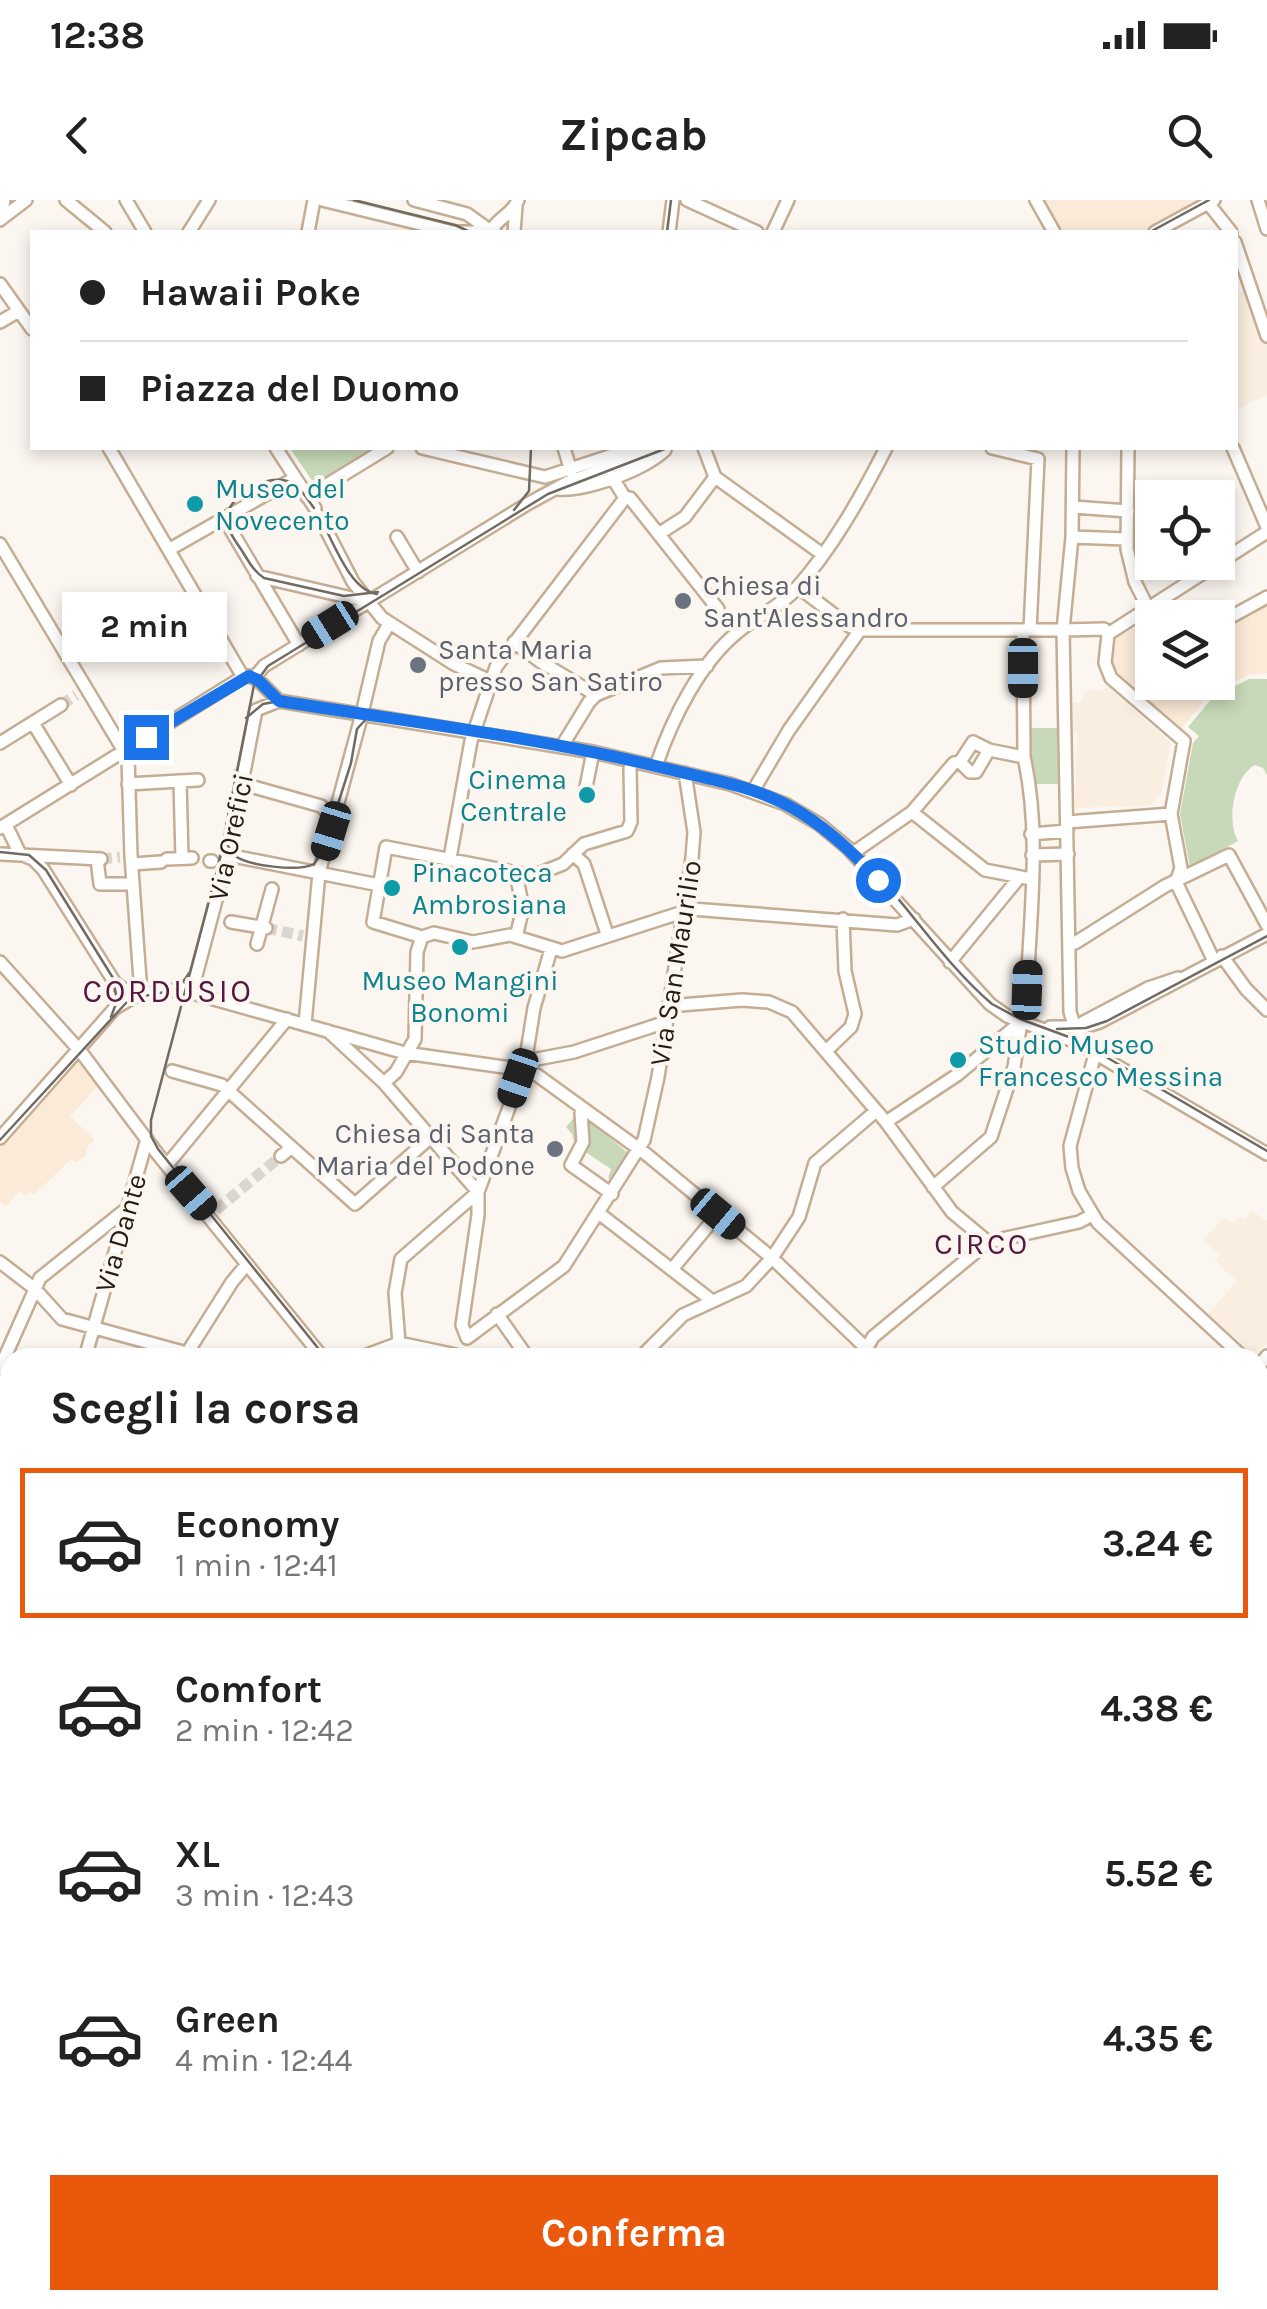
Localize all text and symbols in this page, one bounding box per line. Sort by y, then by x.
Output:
text: 12:38 [50,13,145,58]
icon: back [50,108,105,163]
icon: search [1162,108,1217,163]
text: Zipcab [559,109,708,161]
text: Hawaii Poke [140,270,361,315]
text: Piazza del Duomo [140,366,460,411]
place label: Museo del Novecento [215,472,349,537]
map controls [1135,480,1235,700]
button: locate [1135,480,1235,580]
marker: Museo del Novecento [184,493,206,515]
place label: Chiesa di Sant'Alessandro [703,569,909,634]
marker: Chiesa di Sant'Alessandro [672,590,694,612]
callout: 2 min [64,592,228,662]
car [297,596,363,654]
button: layers [1135,600,1235,700]
text: 2 min [100,608,189,645]
place label: Santa Maria presso San Satiro [438,633,663,698]
car [1008,638,1038,698]
marker: Santa Maria presso San Satiro [407,654,429,676]
route end [124,715,169,760]
place label: Cinema Centrale [460,763,567,828]
street label: Via Orefici [201,770,260,904]
marker: Cinema Centrale [576,784,598,806]
car [308,798,354,864]
place label: Pinacoteca Ambrosiana [412,856,567,921]
street label: Via San Maurilio [643,858,708,1068]
route start [856,858,901,903]
marker: Pinacoteca Ambrosiana [381,877,403,899]
marker: Museo Mangini Bonomi [449,936,471,958]
car [1011,959,1043,1021]
place label: Museo Mangini Bonomi [361,964,559,1029]
district label: CORDUSIO [83,973,253,1010]
place label: Studio Museo Francesco Messina [978,1028,1223,1093]
car [494,1045,542,1111]
marker: Studio Museo Francesco Messina [947,1049,969,1071]
place label: Chiesa di Santa Maria del Podone [316,1117,535,1182]
marker: Chiesa di Santa Maria del Podone [544,1138,566,1160]
car [160,1161,222,1225]
street label: Via Dante [88,1170,153,1296]
car [685,1183,751,1245]
district label: CIRCO [934,1226,1030,1262]
text: Scegli la corsa [50,1382,361,1434]
icon: car [55,1498,145,1588]
text: Economy [175,1502,339,1547]
text: 3.24 € [1102,1521,1213,1566]
text: 1 min · 12:41 [175,1547,338,1584]
icon: car [55,1663,145,1753]
text: Comfort [175,1667,322,1712]
text: 4.38 € [1100,1686,1213,1731]
text: 2 min · 12:42 [175,1712,354,1749]
icon: car [55,1828,145,1918]
text: XL [175,1832,220,1877]
text: 5.52 € [1104,1851,1213,1896]
text: 3 min · 12:43 [175,1877,354,1914]
icon: car [55,1993,145,2083]
text: Green [175,1997,280,2042]
text: 4.35 € [1103,2016,1213,2061]
text: 4 min · 12:44 [175,2042,352,2079]
button: Conferma [50,2175,1218,2290]

